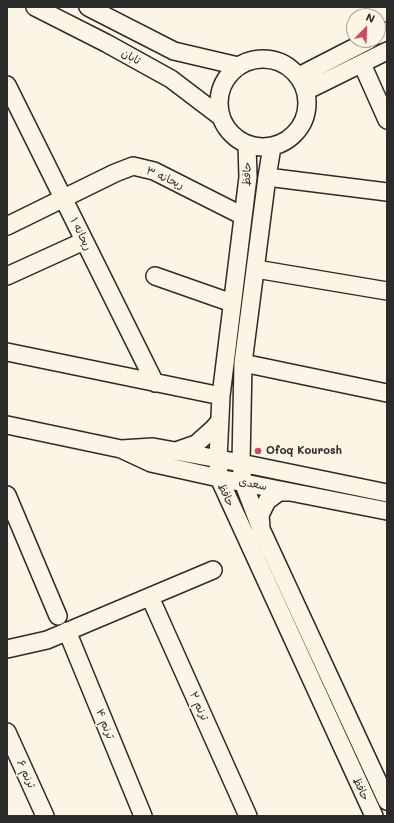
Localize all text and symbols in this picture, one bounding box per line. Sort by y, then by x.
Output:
north arrow [346,8,386,48]
text: N [364,9,377,26]
street label: تابان [119,46,143,68]
street label: حافظ [240,162,254,186]
street label: ریحانه ۳ [144,164,186,192]
street label: ریحانه ۱ [67,215,95,253]
place label: Ofoq Kourosh [266,444,342,458]
marker: Ofoq Kourosh [253,446,263,456]
street label: سعدی [238,475,268,493]
street label: حافظ [215,481,237,509]
street label: ترنم ۲ [187,689,211,723]
street label: ترنم ۴ [93,707,117,741]
street label: ترنم ۶ [14,758,38,790]
street label: حافظ [350,775,372,803]

